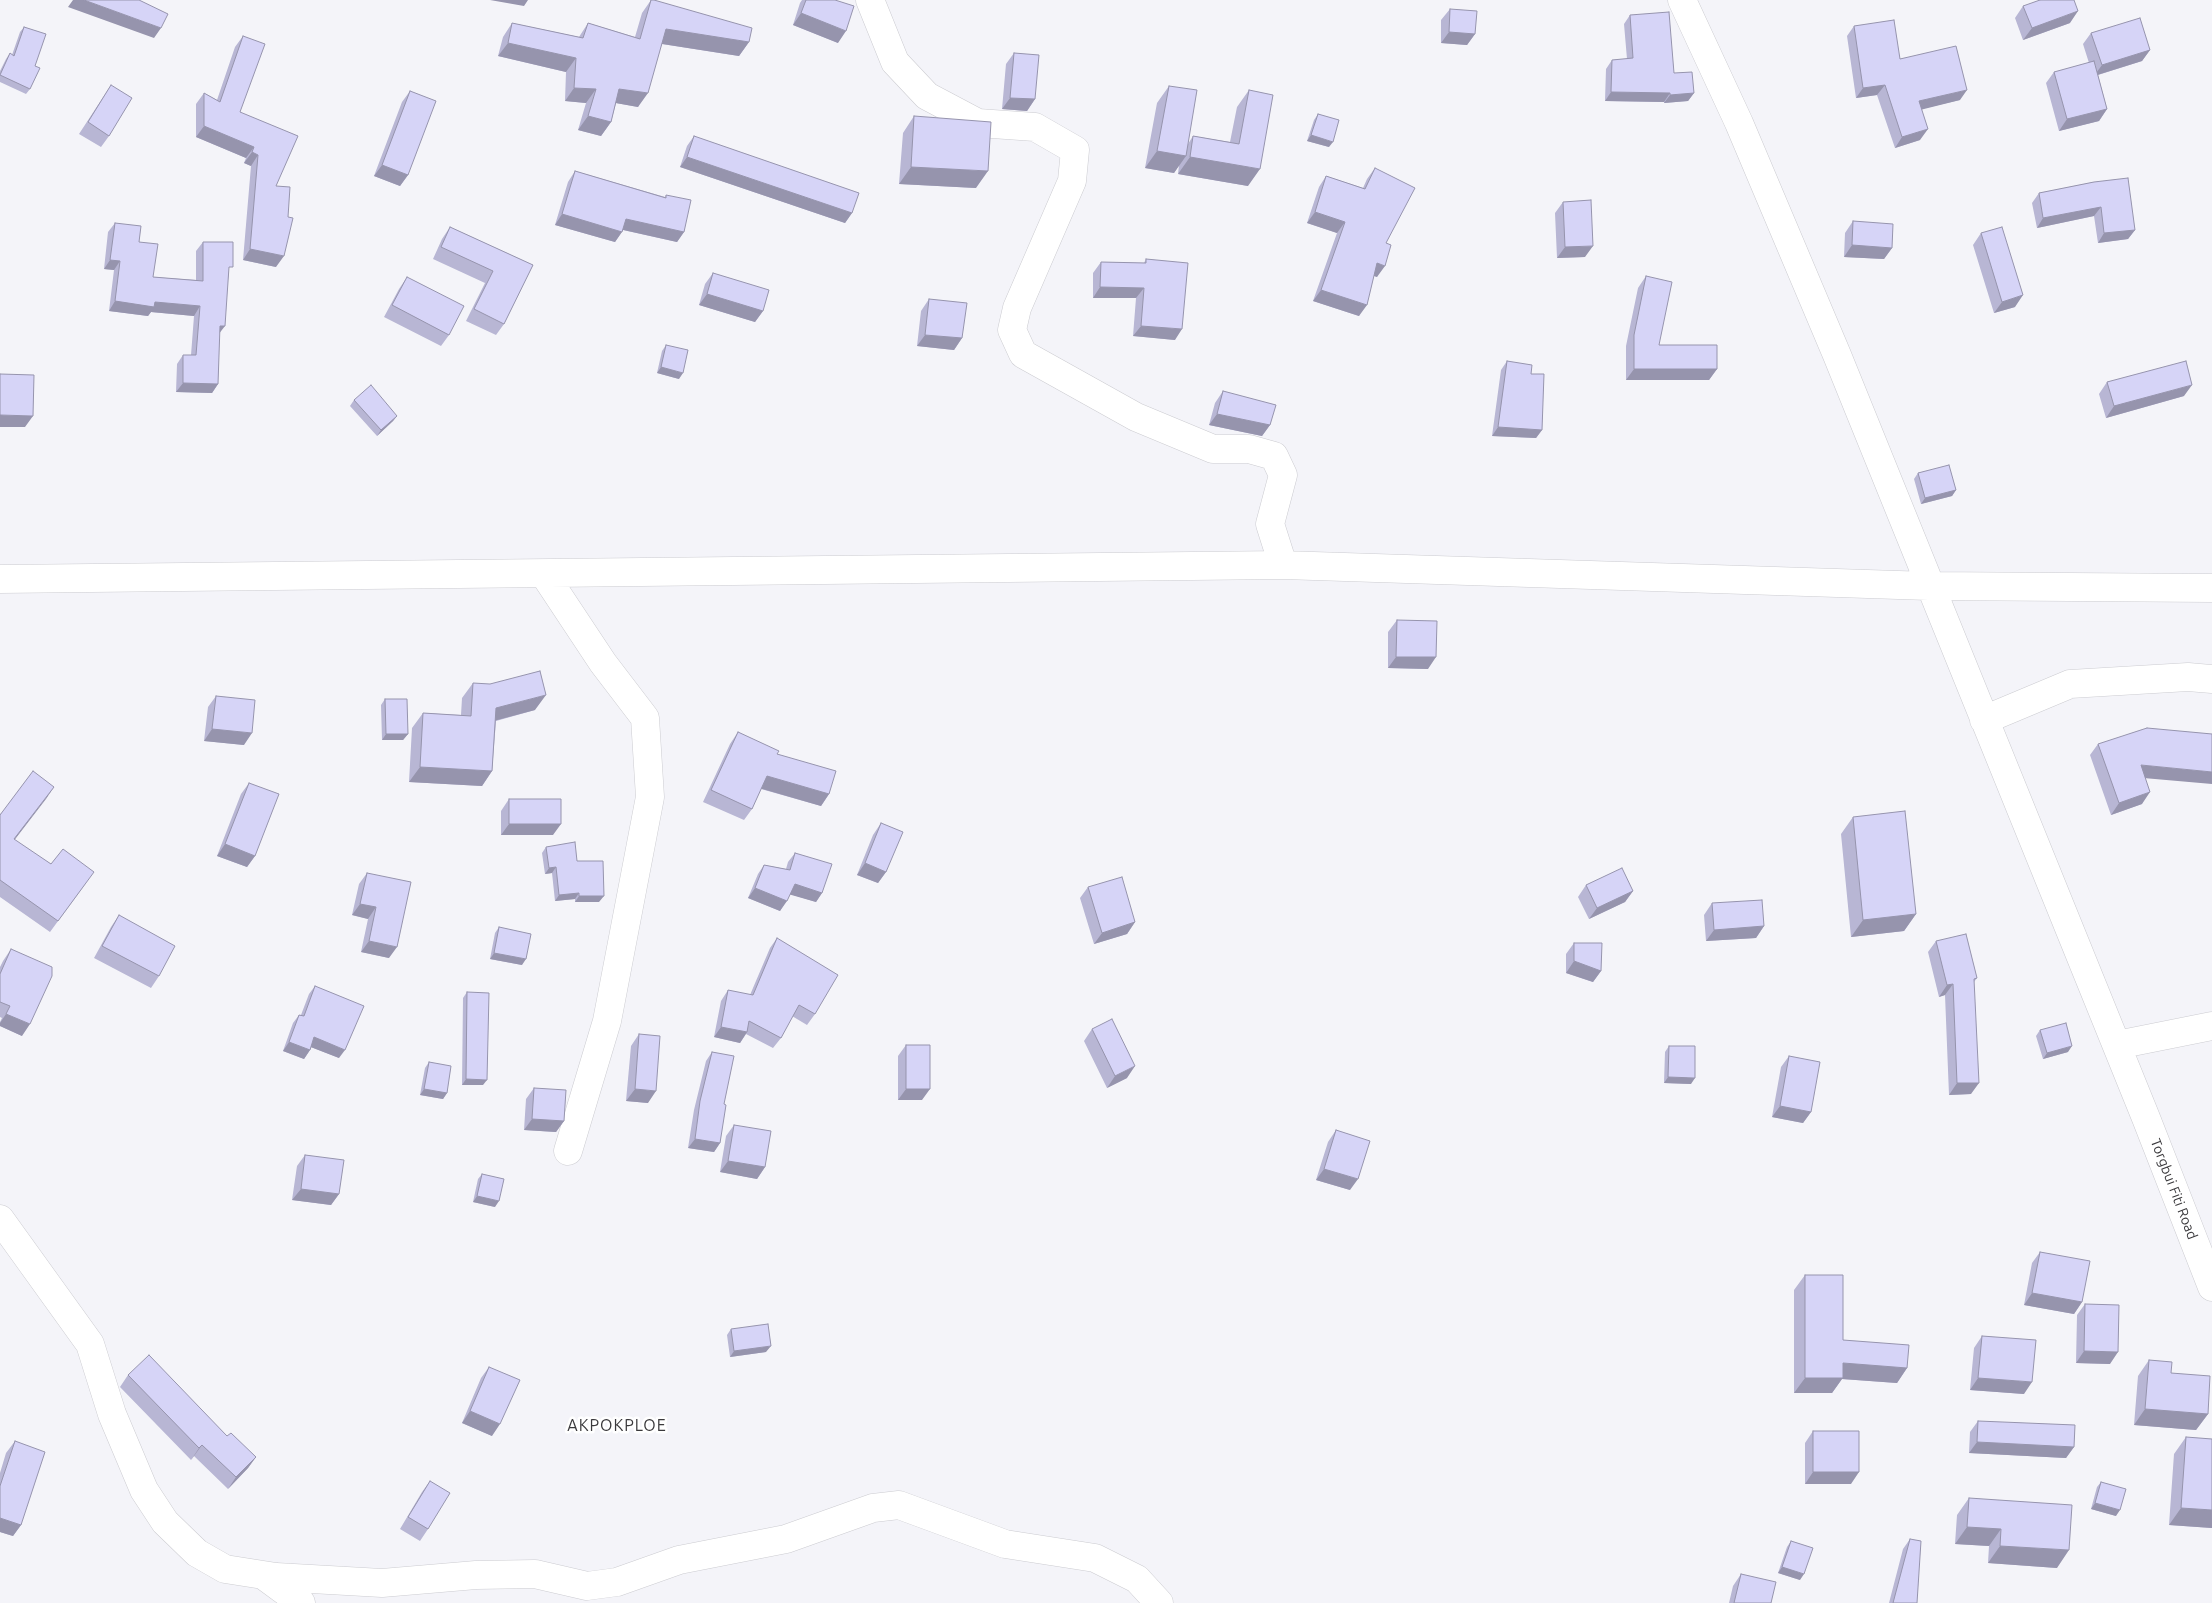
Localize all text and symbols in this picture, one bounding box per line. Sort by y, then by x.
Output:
street label: Torgbui Fiti Road [2147,1136,2201,1242]
district label: AKPOKPLOE [566,1416,668,1436]

